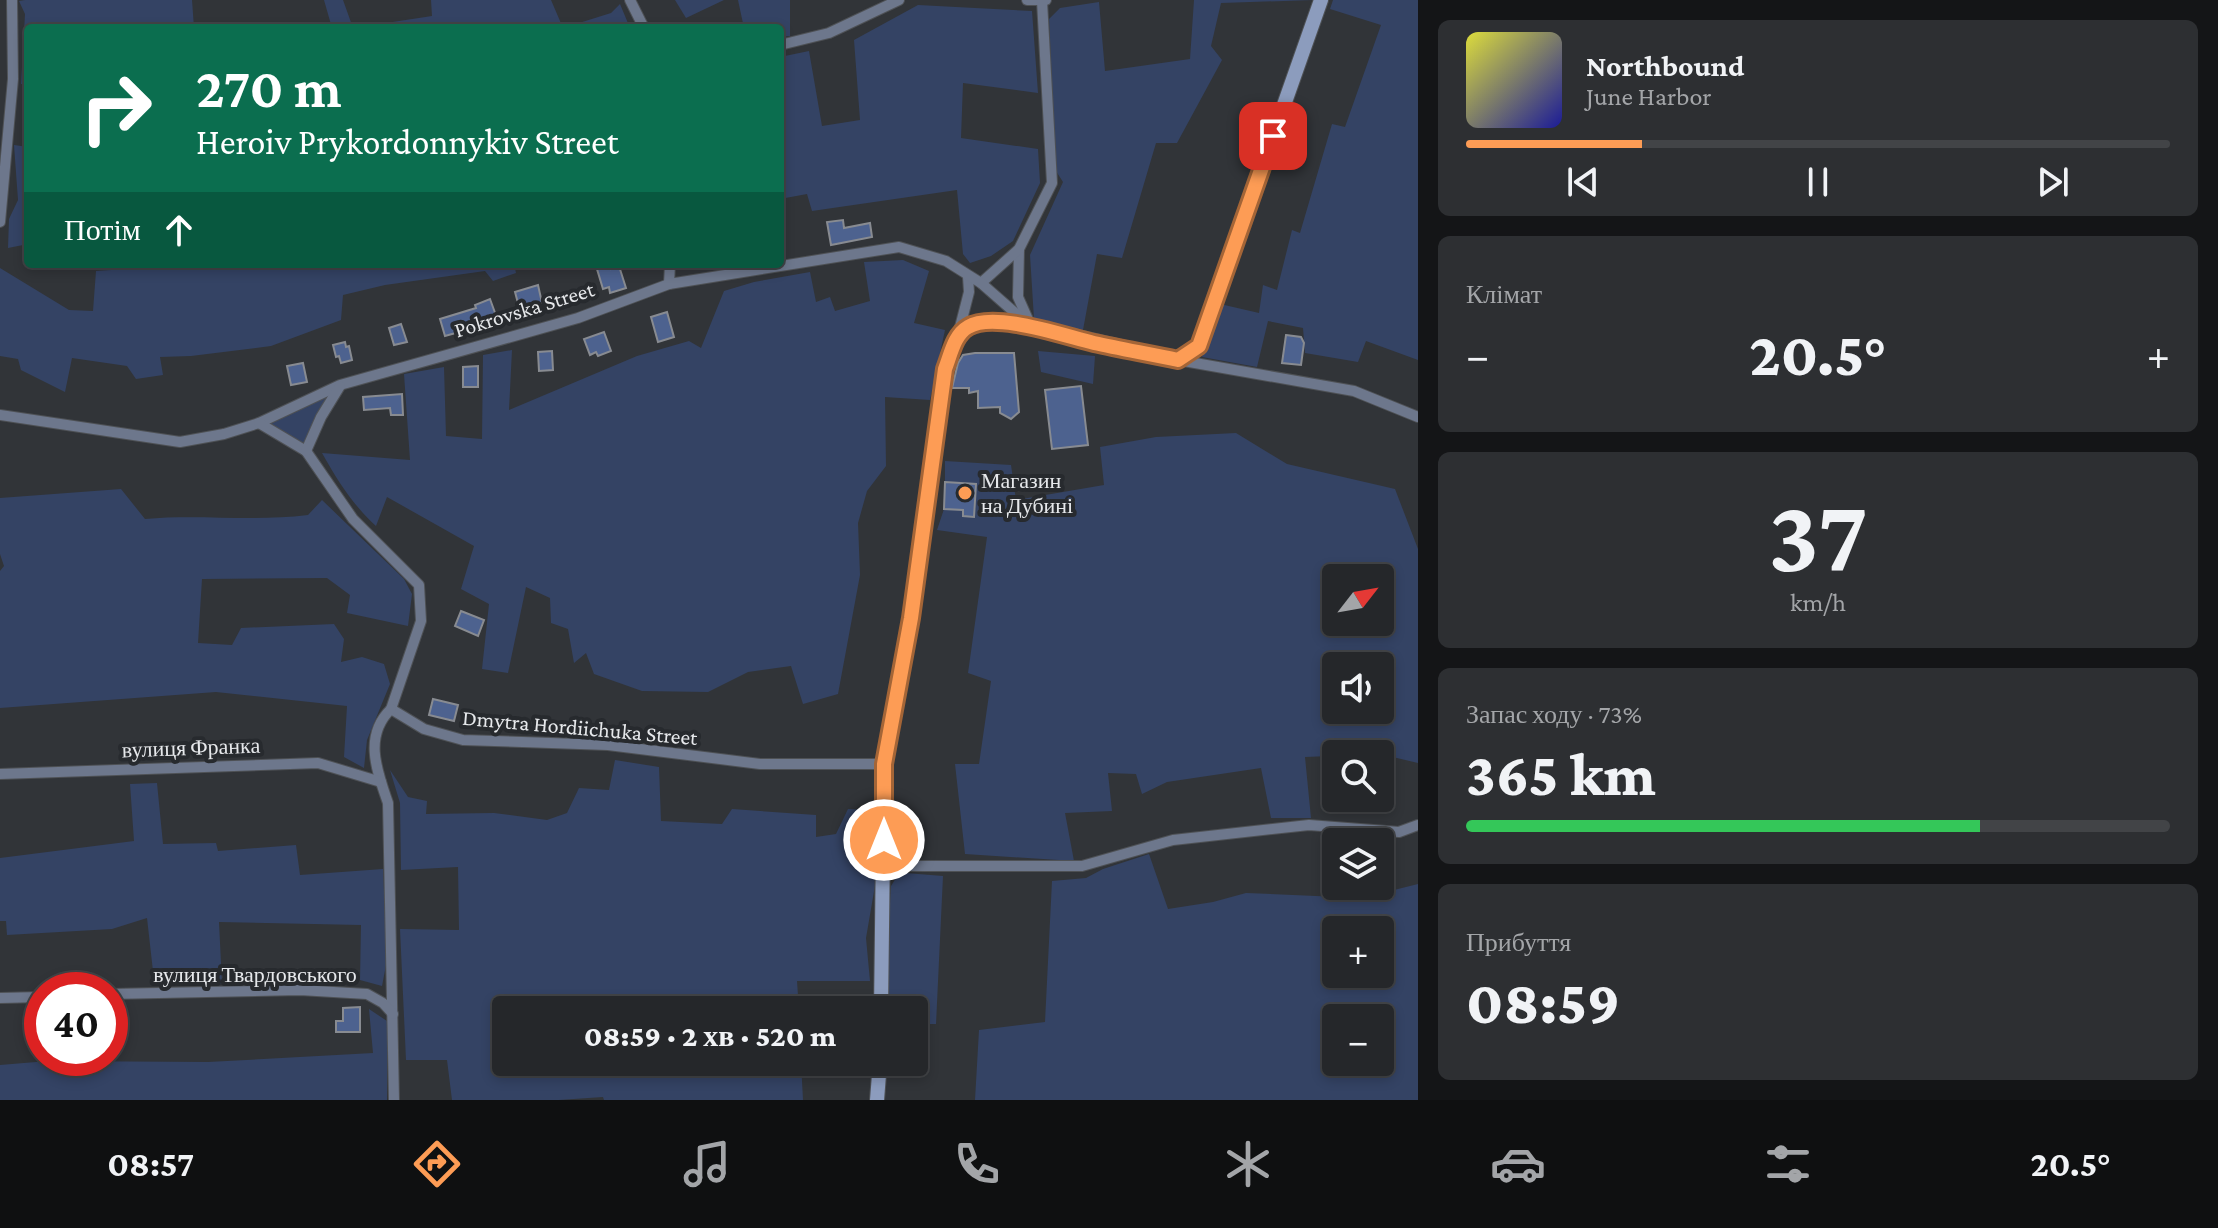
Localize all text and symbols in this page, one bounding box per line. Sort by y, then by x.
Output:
text: Northbound [1586,49,1744,82]
icon: right [64,56,168,160]
text: 270 m [196,57,342,119]
text: June Harbor [1586,82,1712,111]
pin [1239,102,1307,170]
icon: arrive [1251,114,1295,158]
text: Heroiv Prykordonnykiv Street [196,122,619,162]
icon: previous [1561,160,1605,204]
icon: pause [1796,160,1840,204]
icon: next [2031,160,2075,204]
icon: ahead [157,208,201,252]
text: Потім [64,213,141,246]
street label: Pokrovska Street [451,276,598,343]
text: Клімат [1466,280,1542,309]
text: 20.5° [1749,321,1887,388]
text: − [1466,331,1489,379]
text: + [2147,331,2170,379]
place label: Магазин на Дубині [981,468,1073,518]
text: 37 [1768,478,1868,593]
marker: Магазин на Дубині [956,484,974,502]
north arrow [1322,564,1394,636]
map controls [1322,564,1394,1076]
text: km/h [1790,588,1846,617]
button: sound [1322,652,1394,724]
text: Запас ходу · 73% [1466,700,1642,729]
street label: Dmytra Hordiichuka Street [461,705,699,750]
street label: вулиця Франка [121,733,261,762]
button: search [1322,740,1394,812]
text: 365 km [1466,741,1656,808]
position arrow [842,798,926,882]
button: layers [1322,828,1394,900]
button: + [1322,916,1394,988]
text: Прибуття [1466,928,1571,957]
street label: вулиця Твардовського [153,962,357,987]
text: 08:59 [1466,969,1620,1036]
speed limit sign: 40 [24,972,128,1076]
button: − [1322,1004,1394,1076]
text: 08:59 · 2 хв · 520 m [584,1019,836,1052]
icon: directions [409,1136,465,1192]
icon: music [679,1136,735,1192]
icon: phone [949,1136,1005,1192]
icon: climate [1220,1136,1276,1192]
icon: car [1490,1136,1546,1192]
icon: filters [1760,1136,1816,1192]
text: 08:57 [107,1144,194,1184]
text: 20.5° [2031,1144,2111,1184]

